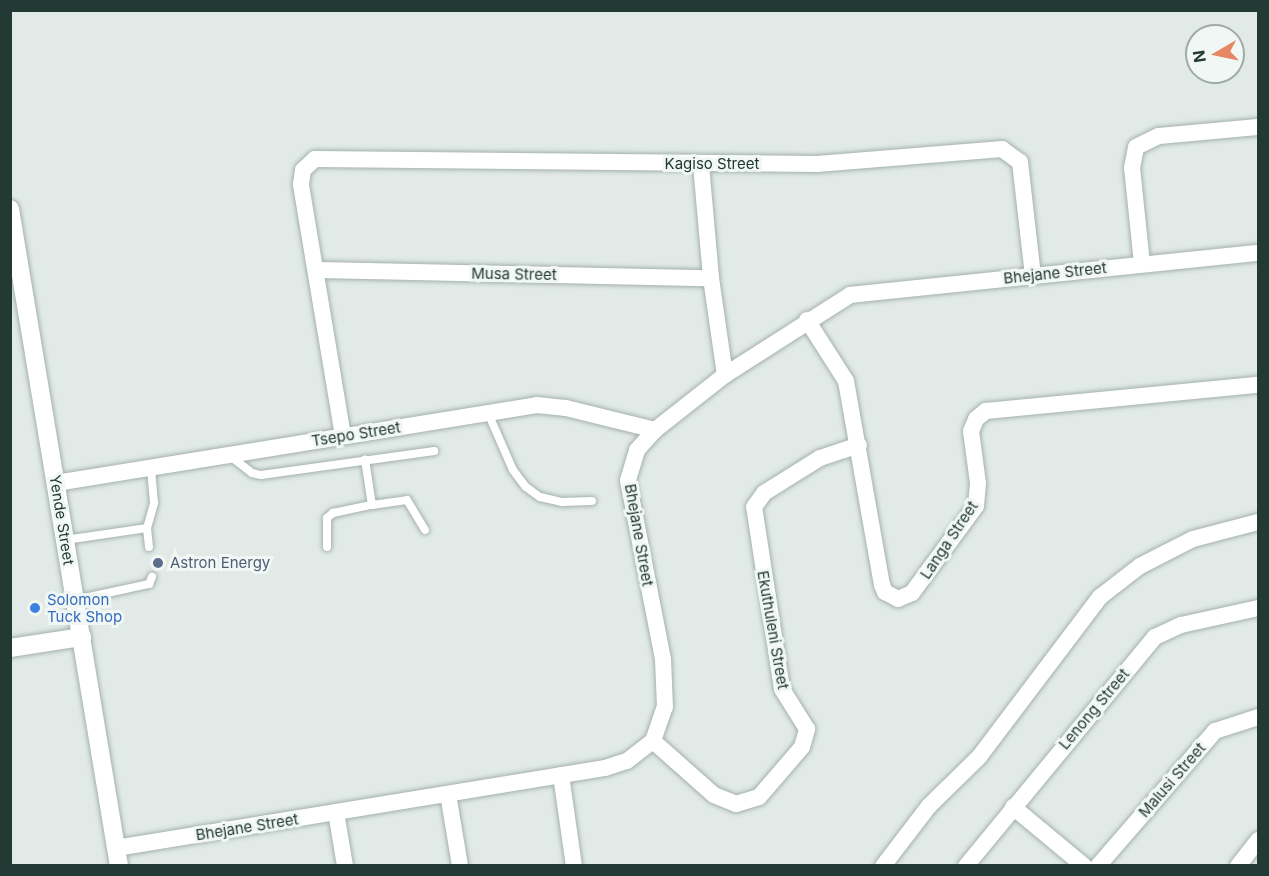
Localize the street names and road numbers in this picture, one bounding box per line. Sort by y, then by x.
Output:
street label: Kagiso Street [665,155,759,173]
street label: Bhejane Street [1003,259,1107,287]
street label: Musa Street [471,264,557,284]
street label: Tsepo Street [310,418,402,450]
street label: Yende Street [46,474,78,566]
street label: Bhejane Street [621,482,657,588]
street label: Langa Street [916,498,982,582]
street label: Ekuthuleni Street [754,569,792,691]
street label: Lenong Street [1055,665,1133,753]
street label: Malusi Street [1135,739,1209,821]
street label: Bhejane Street [194,810,300,844]

